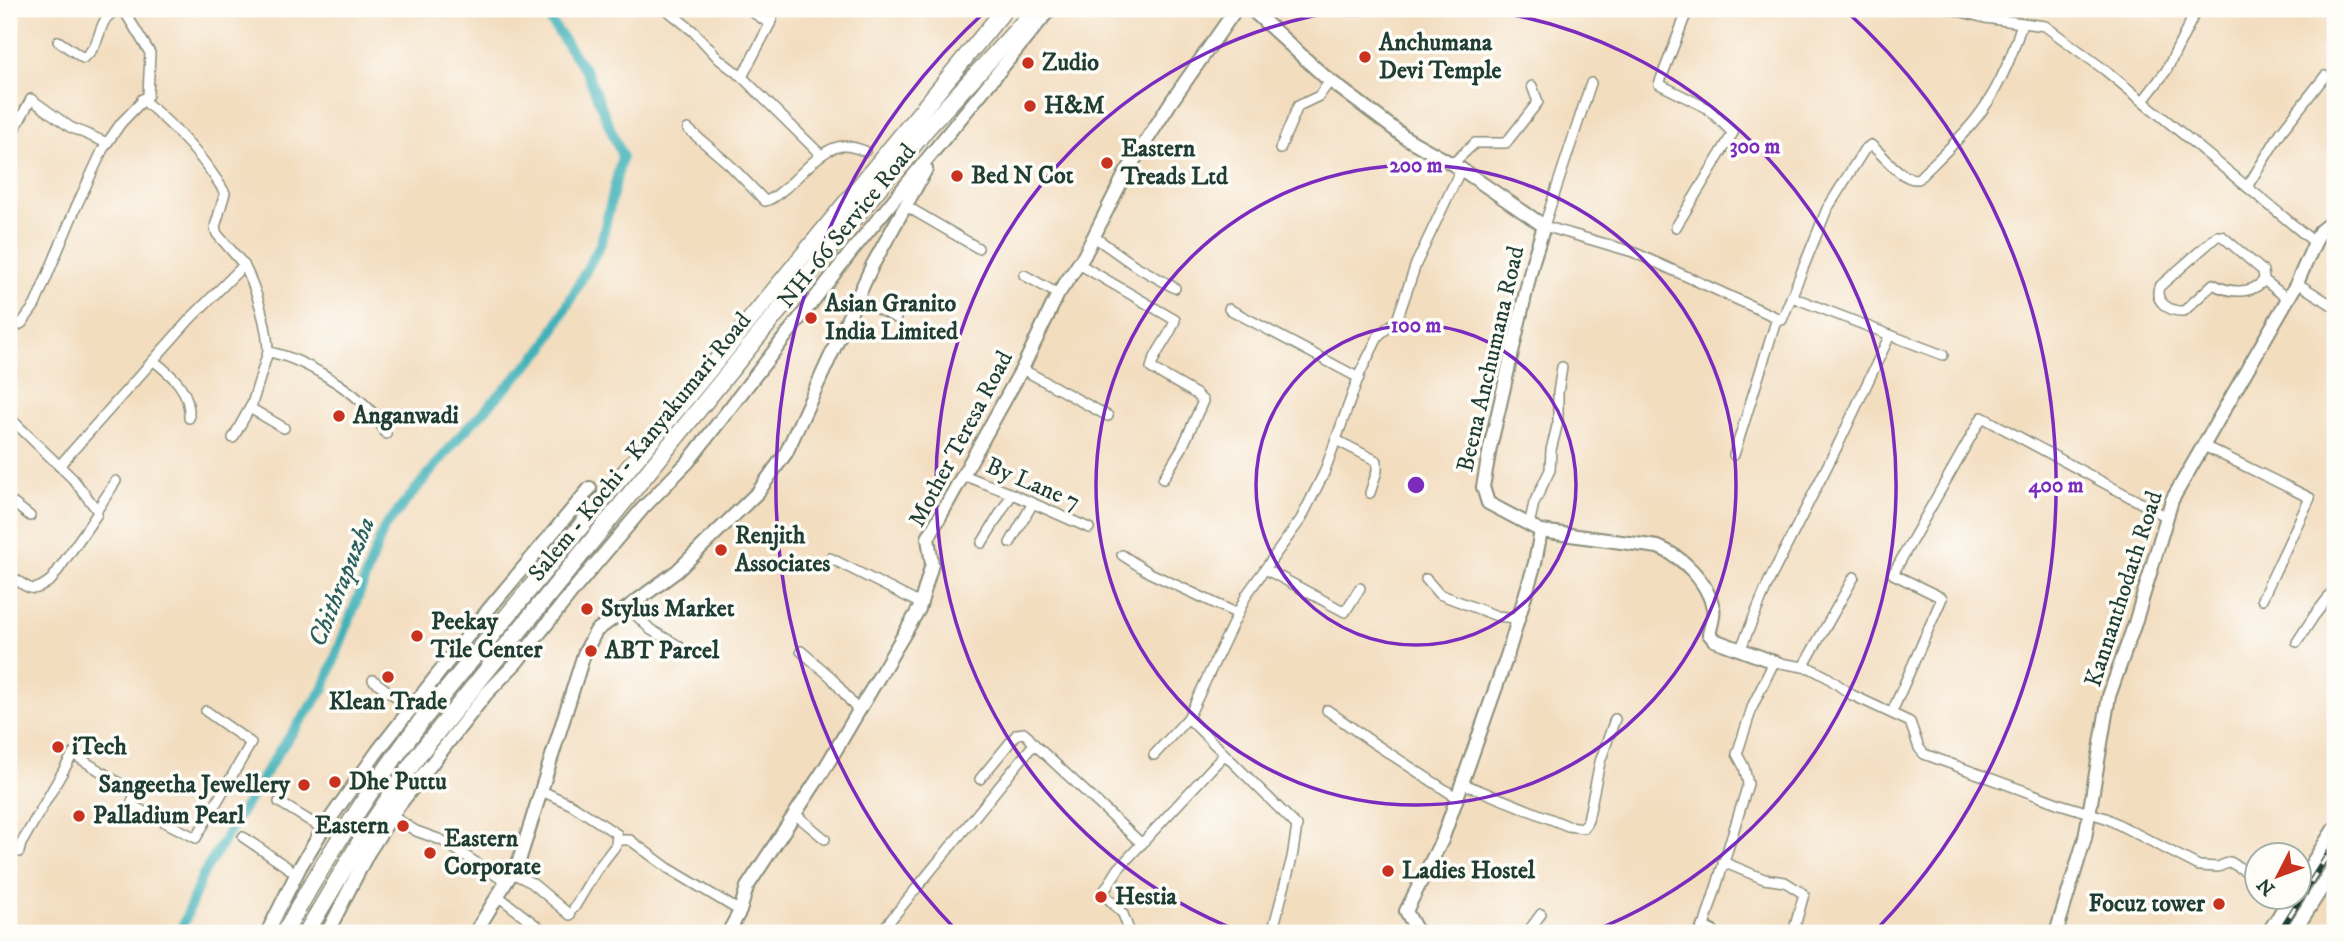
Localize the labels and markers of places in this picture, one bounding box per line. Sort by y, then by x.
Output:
place label: Anchumana Devi Temple [1378,28,1502,86]
place label: Zudio [1042,48,1099,78]
marker: Anchumana Devi Temple [1357,49,1373,65]
marker: Zudio [1020,55,1036,71]
place label: H&M [1044,91,1105,121]
marker: H&M [1022,98,1038,114]
place label: Eastern Treads Ltd [1120,134,1229,192]
marker: Eastern Treads Ltd [1099,155,1115,171]
place label: Bed N Cot [971,161,1074,191]
marker: Bed N Cot [949,168,965,184]
place label: Asian Granito India Limited [824,289,959,347]
marker: Asian Granito India Limited [803,310,819,326]
place label: Anganwadi [352,401,459,431]
marker: Anganwadi [331,408,347,424]
centre of rings [1404,473,1428,497]
place label: Renjith Associates [734,521,830,579]
marker: Renjith Associates [713,542,729,558]
place label: Stylus Market [601,594,735,624]
marker: Stylus Market [579,601,595,617]
place label: Peekay Tile Center [430,607,543,665]
marker: Peekay Tile Center [409,628,425,644]
place label: ABT Parcel [604,636,720,666]
marker: ABT Parcel [583,643,599,659]
marker: Klean Trade [380,669,396,685]
place label: Klean Trade [329,687,447,717]
place label: iTech [72,732,127,762]
marker: iTech [50,739,66,755]
place label: Dhe Puttu [349,767,447,797]
place label: Sangeetha Jewellery [99,770,291,800]
marker: Dhe Puttu [327,774,343,790]
marker: Sangeetha Jewellery [296,777,312,793]
place label: Palladium Pearl [93,801,245,831]
marker: Palladium Pearl [71,808,87,824]
place label: Eastern [315,811,389,841]
marker: Eastern [395,818,411,834]
place label: Eastern Corporate [444,824,541,882]
marker: Eastern Corporate [422,845,438,861]
place label: Ladies Hostel [1402,856,1536,886]
marker: Ladies Hostel [1380,863,1396,879]
place label: Hestia [1115,882,1178,912]
marker: Hestia [1093,889,1109,905]
place label: Focuz tower [2088,889,2206,919]
marker: Focuz tower [2211,896,2227,912]

